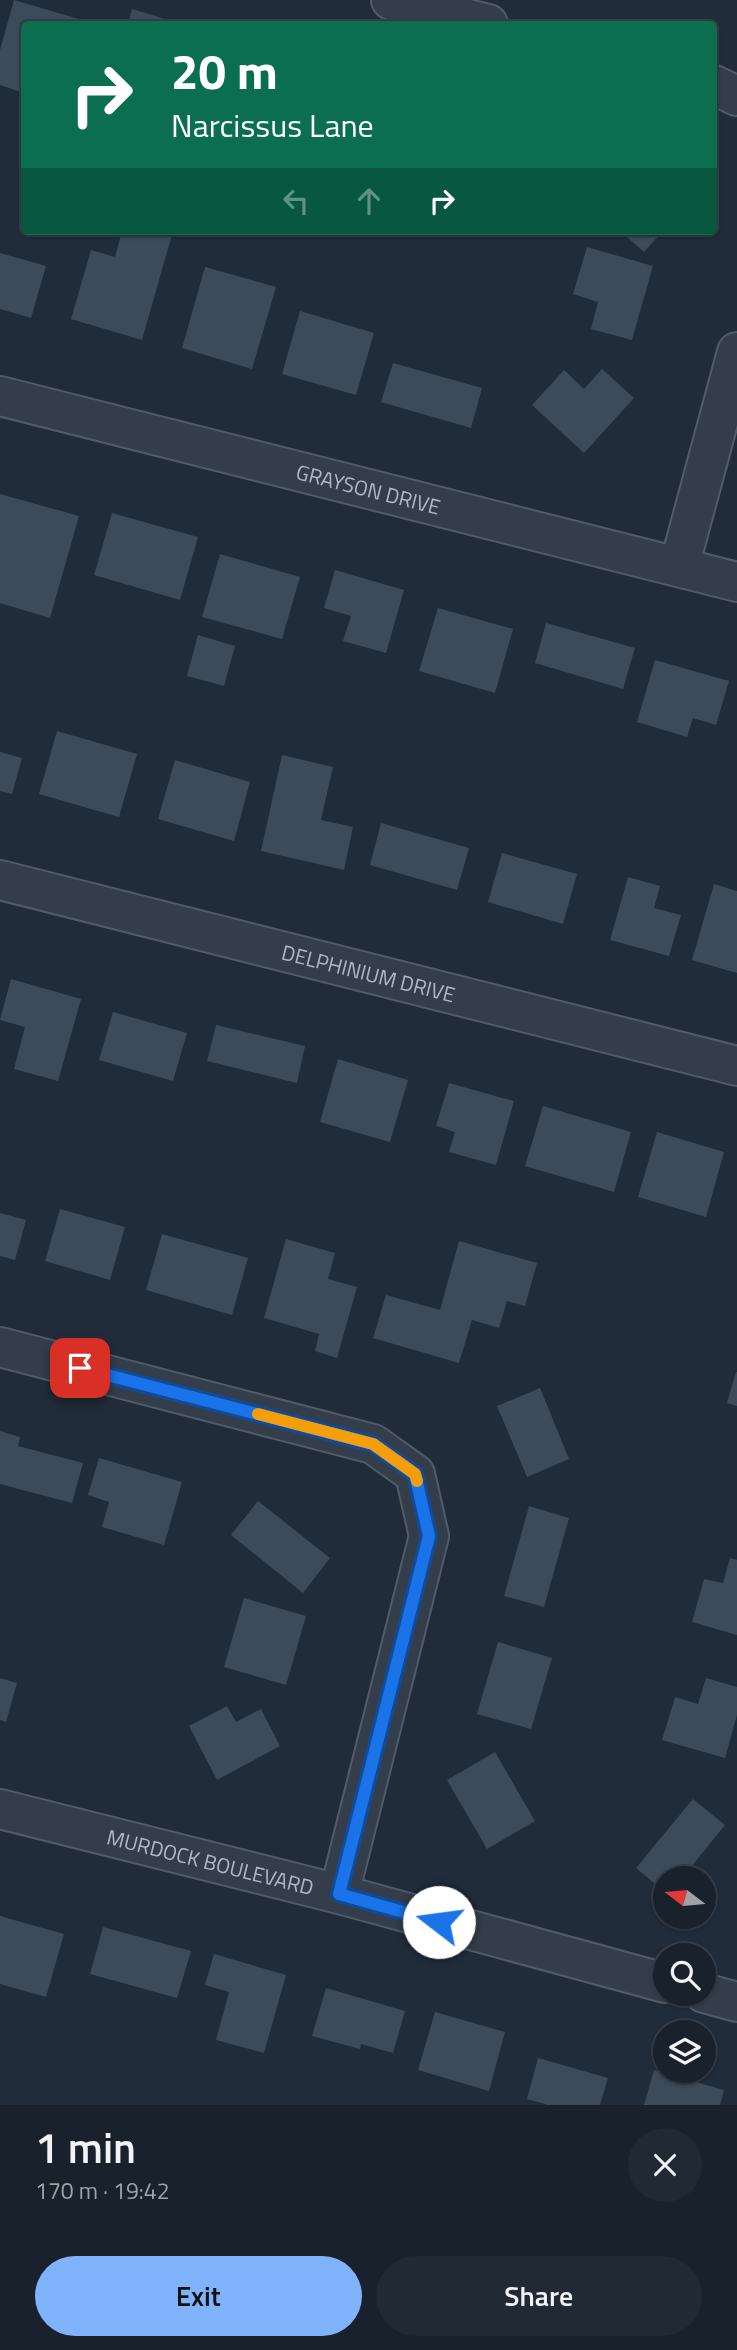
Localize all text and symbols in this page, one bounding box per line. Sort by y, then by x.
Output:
text: 20 m [171,33,278,108]
icon: right [56,49,147,140]
text: Narcissus Lane [171,101,374,149]
icon: left [277,182,315,220]
icon: ahead [350,182,388,220]
icon: right [423,182,461,220]
street label: GRAYSON DRIVE [293,455,444,523]
street label: DELPHINIUM DRIVE [278,936,459,1010]
pin [50,1338,110,1398]
icon: arrive [61,1349,99,1387]
street label: MURDOCK BOULEVARD [104,1820,317,1903]
north arrow [653,1866,716,1928]
map controls [653,1866,716,2083]
position arrow [402,1885,476,1959]
button: search [653,1943,716,2006]
button: layers [653,2020,716,2083]
text: 1 min [35,2115,136,2179]
button: close [628,2128,702,2202]
text: 170 m · 19:42 [35,2173,170,2208]
button: Exit [35,2256,362,2336]
button: Share [376,2256,702,2336]

